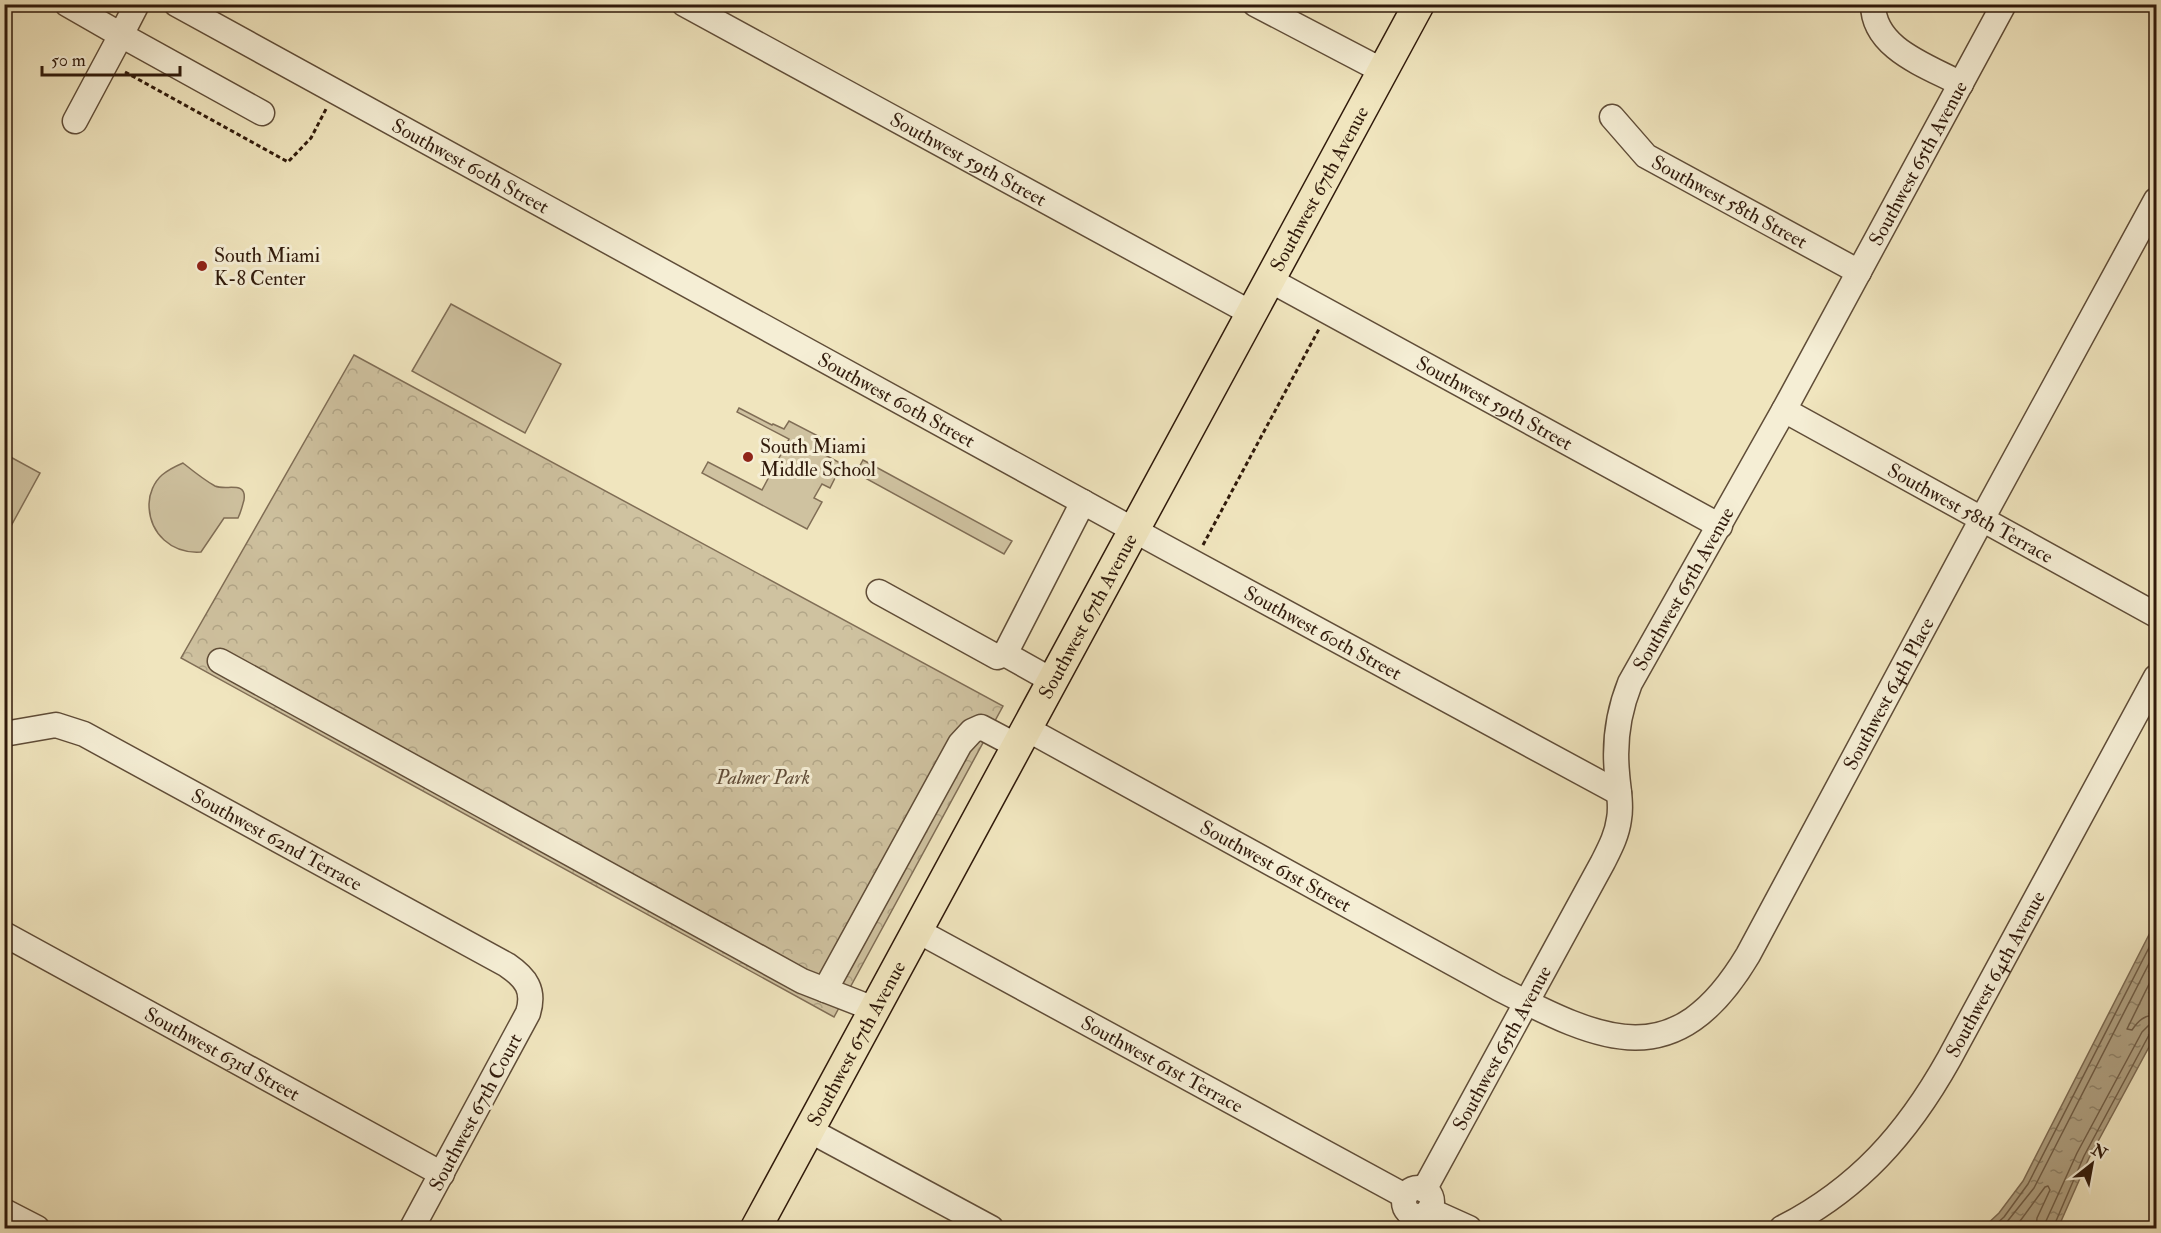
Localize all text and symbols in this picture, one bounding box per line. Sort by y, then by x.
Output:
scale bar [42,39,180,77]
text: 50 m [51,49,86,72]
street label: Southwest 65th Avenue [1863,77,1973,250]
street label: Southwest 67th Avenue [1265,102,1374,276]
street label: Southwest 59th Street [886,107,1051,212]
street label: Southwest 60th Street [387,113,554,220]
street label: Southwest 58th Street [1647,150,1812,255]
place label: South Miami K-8 Center [214,243,320,291]
marker: South Miami K-8 Center [195,259,209,273]
street label: Southwest 60th Street [813,347,980,454]
street label: Southwest 59th Street [1412,350,1577,456]
place label: South Miami Middle School [760,434,876,482]
marker: South Miami Middle School [741,450,755,464]
street label: Southwest 58th Terrace [1883,458,2058,569]
street label: Southwest 65th Avenue [1628,503,1740,675]
street label: Southwest 67th Avenue [1033,529,1143,703]
street label: Southwest 60th Street [1240,580,1406,686]
street label: Southwest 64th Place [1838,613,1940,774]
park label: Palmer Park [715,765,810,790]
street label: Southwest 62nd Terrace [187,783,366,896]
street label: Southwest 61st Street [1196,815,1356,918]
street label: Southwest 64th Avenue [1940,887,2051,1062]
street label: Southwest 67th Avenue [802,957,911,1131]
street label: Southwest 65th Avenue [1447,961,1557,1135]
street label: Southwest 63rd Street [140,1001,305,1107]
street label: Southwest 61st Terrace [1077,1010,1247,1119]
street label: Southwest 67th Court [423,1029,528,1195]
north arrow [2062,1134,2122,1194]
text: N [2087,1139,2111,1165]

